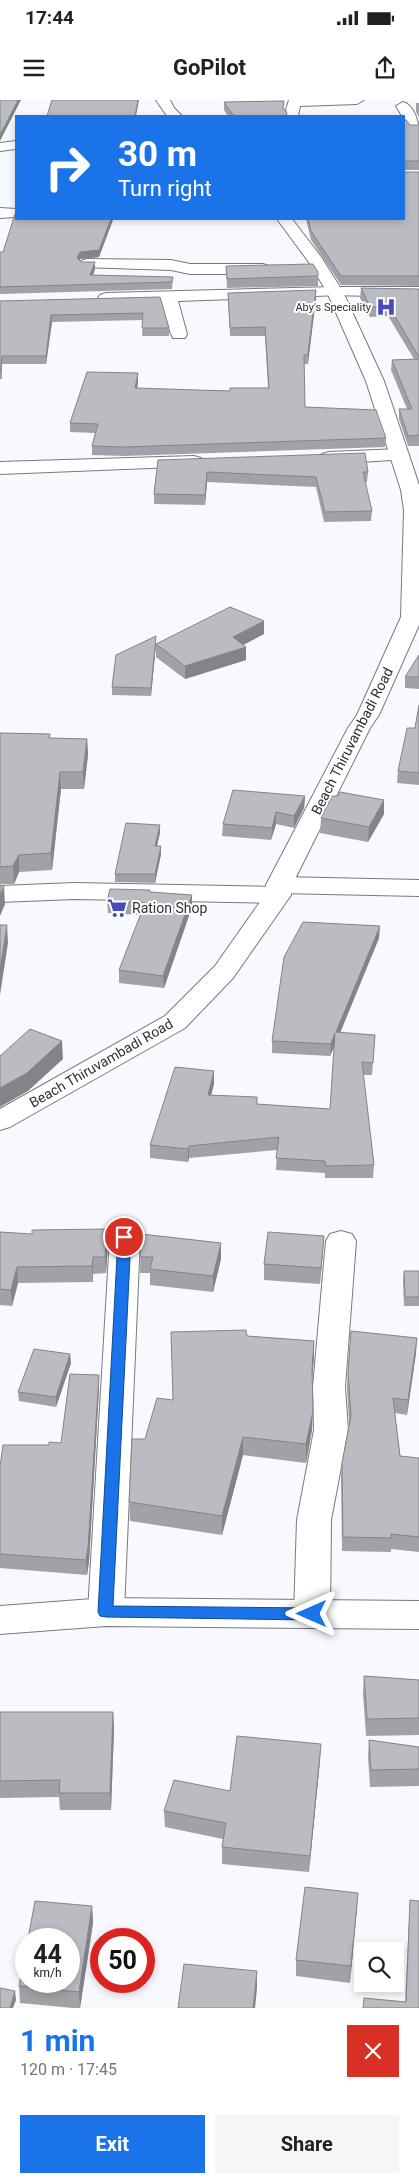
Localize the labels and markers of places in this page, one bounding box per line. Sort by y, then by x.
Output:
hospital icon: Aby's Speciality [375,296,397,318]
place label: Aby's Speciality [295,301,372,314]
supermarket icon: Ration Shop [106,897,128,919]
place label: Ration Shop [132,900,207,916]
pin [103,1216,145,1258]

